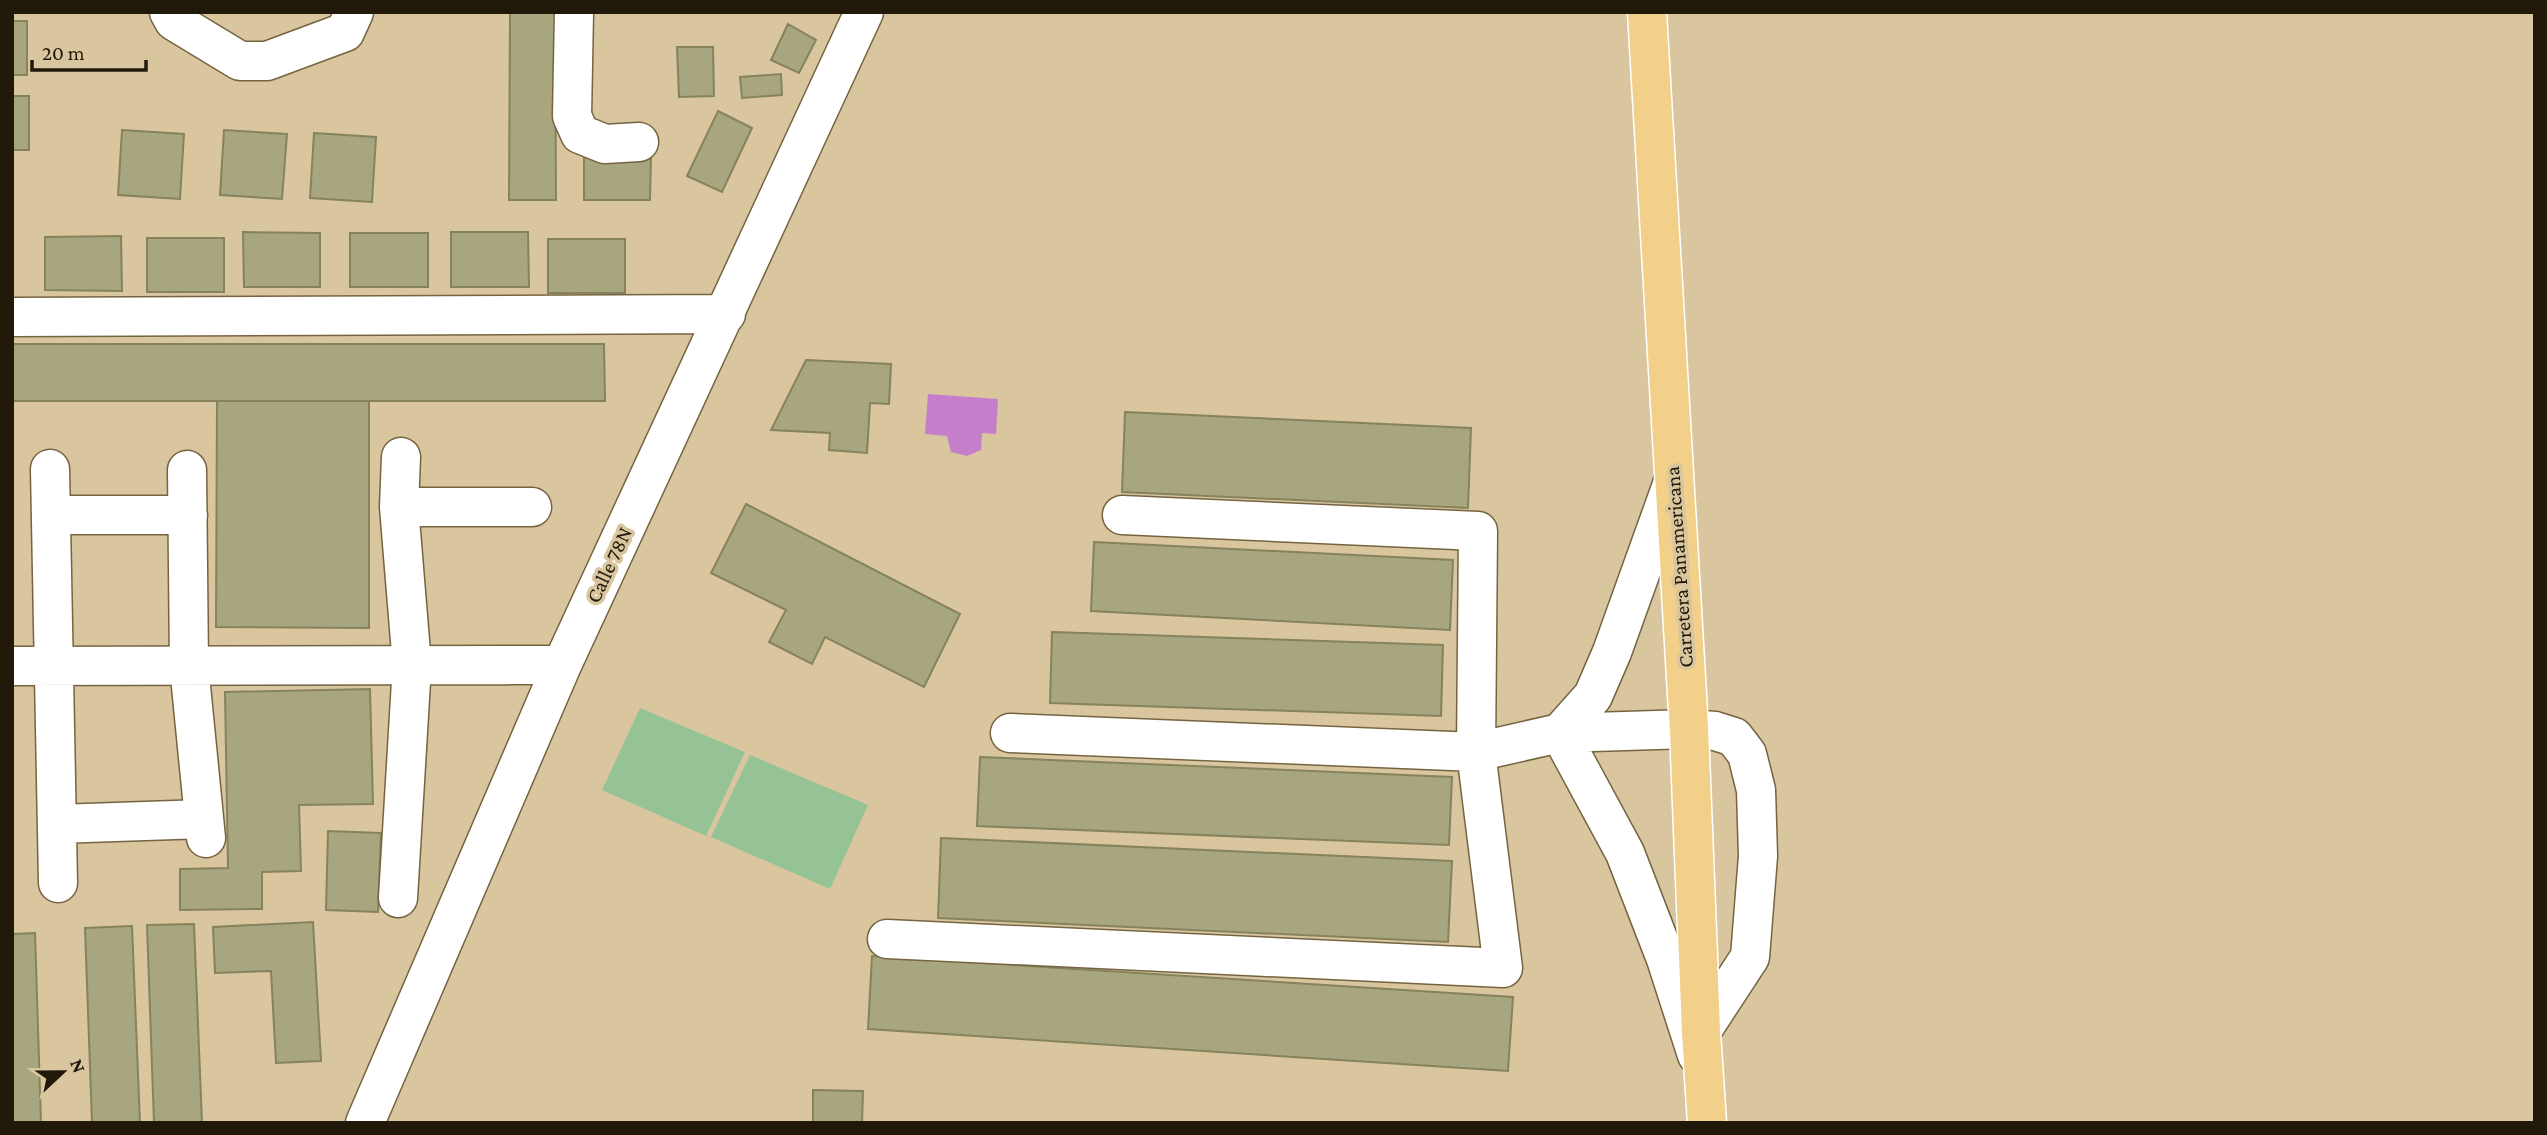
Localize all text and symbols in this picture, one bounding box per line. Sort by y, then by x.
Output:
scale bar [32,28,145,72]
text: 20 m [42,41,85,65]
street label: Carretera Panamericana [1660,465,1698,669]
street label: Calle 78N [581,523,637,607]
north arrow [28,1037,98,1107]
text: N [66,1056,90,1076]

